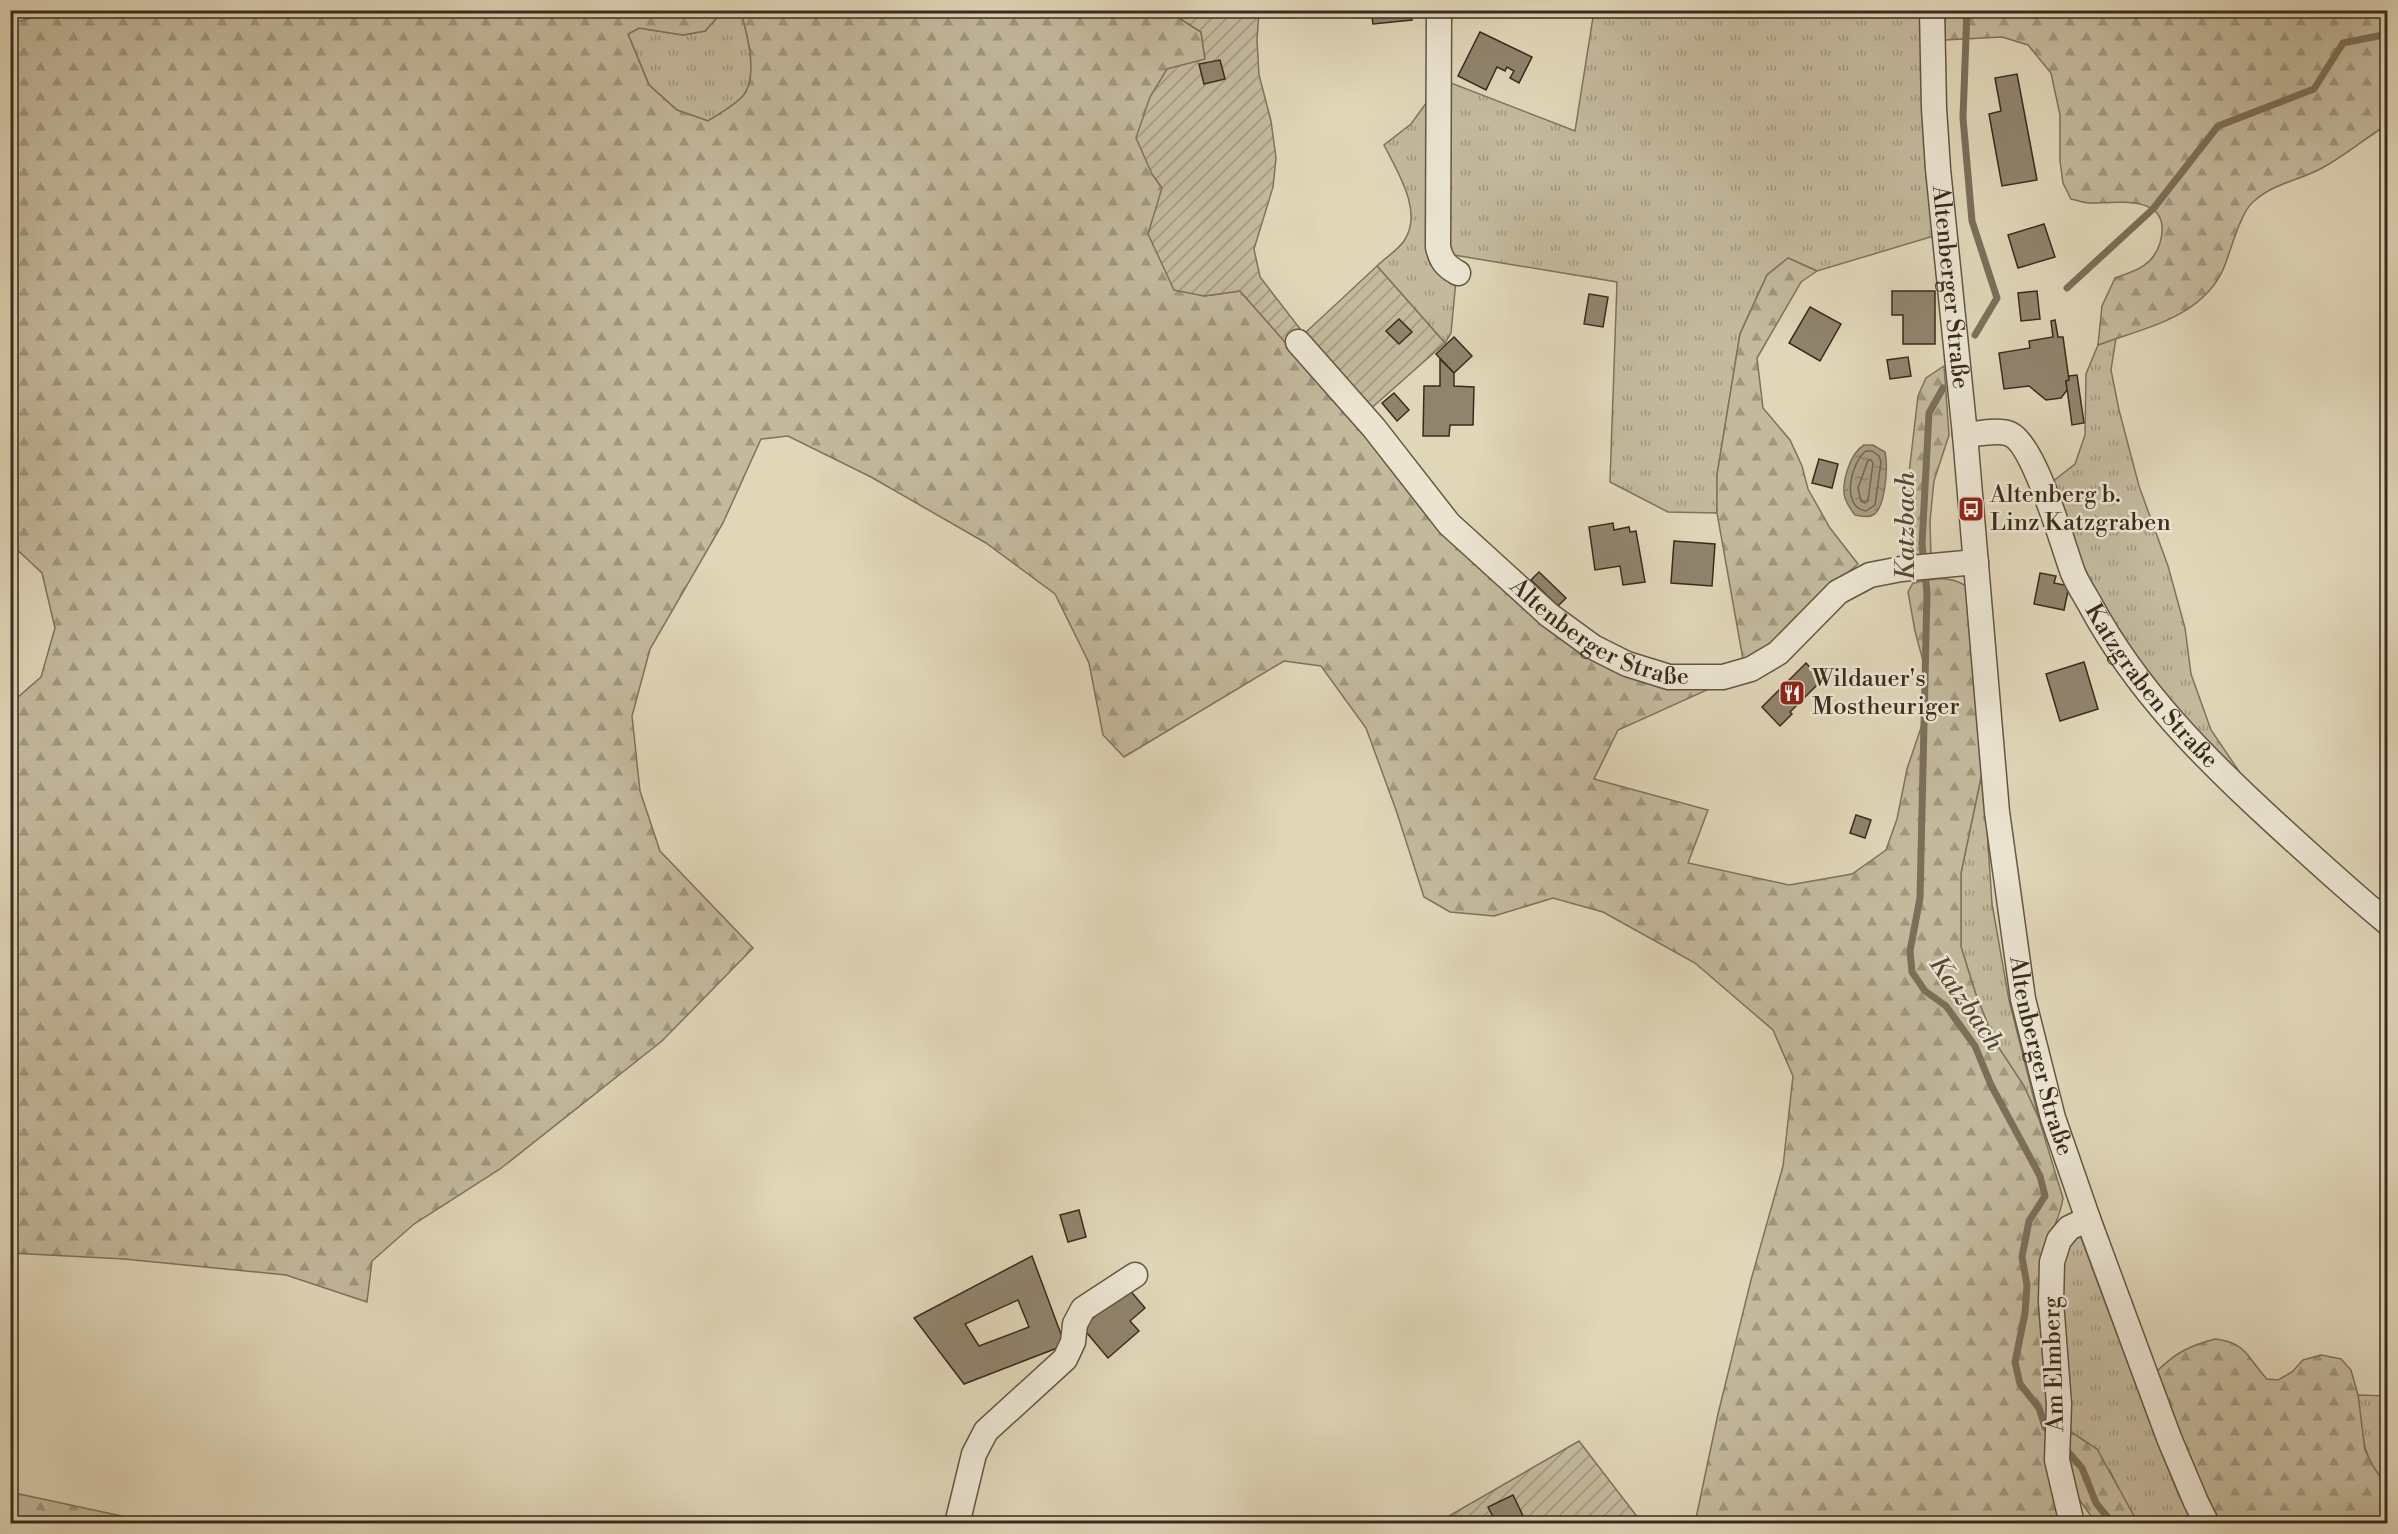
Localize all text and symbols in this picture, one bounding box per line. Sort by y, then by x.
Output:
street label: Altenberger Straße [1925,183,1975,390]
water label: Katzbach [1890,471,1922,580]
place label: Altenberg b. Linz Katzgraben [1989,480,2171,538]
bus stop icon: Altenberg b. Linz Katzgraben [1956,494,1986,524]
street label: Altenberger Straße [1503,571,1689,692]
street label: Katzgraben Straße [2078,598,2224,775]
place label: Wildauer's Mostheuriger [1811,664,1960,722]
restaurant icon: Wildauer's Mostheuriger [1777,678,1807,708]
water label: Katzbach [1922,949,2010,1057]
street label: Altenberger Straße [2002,954,2080,1160]
street label: Am Elmberg [2037,1295,2071,1433]

